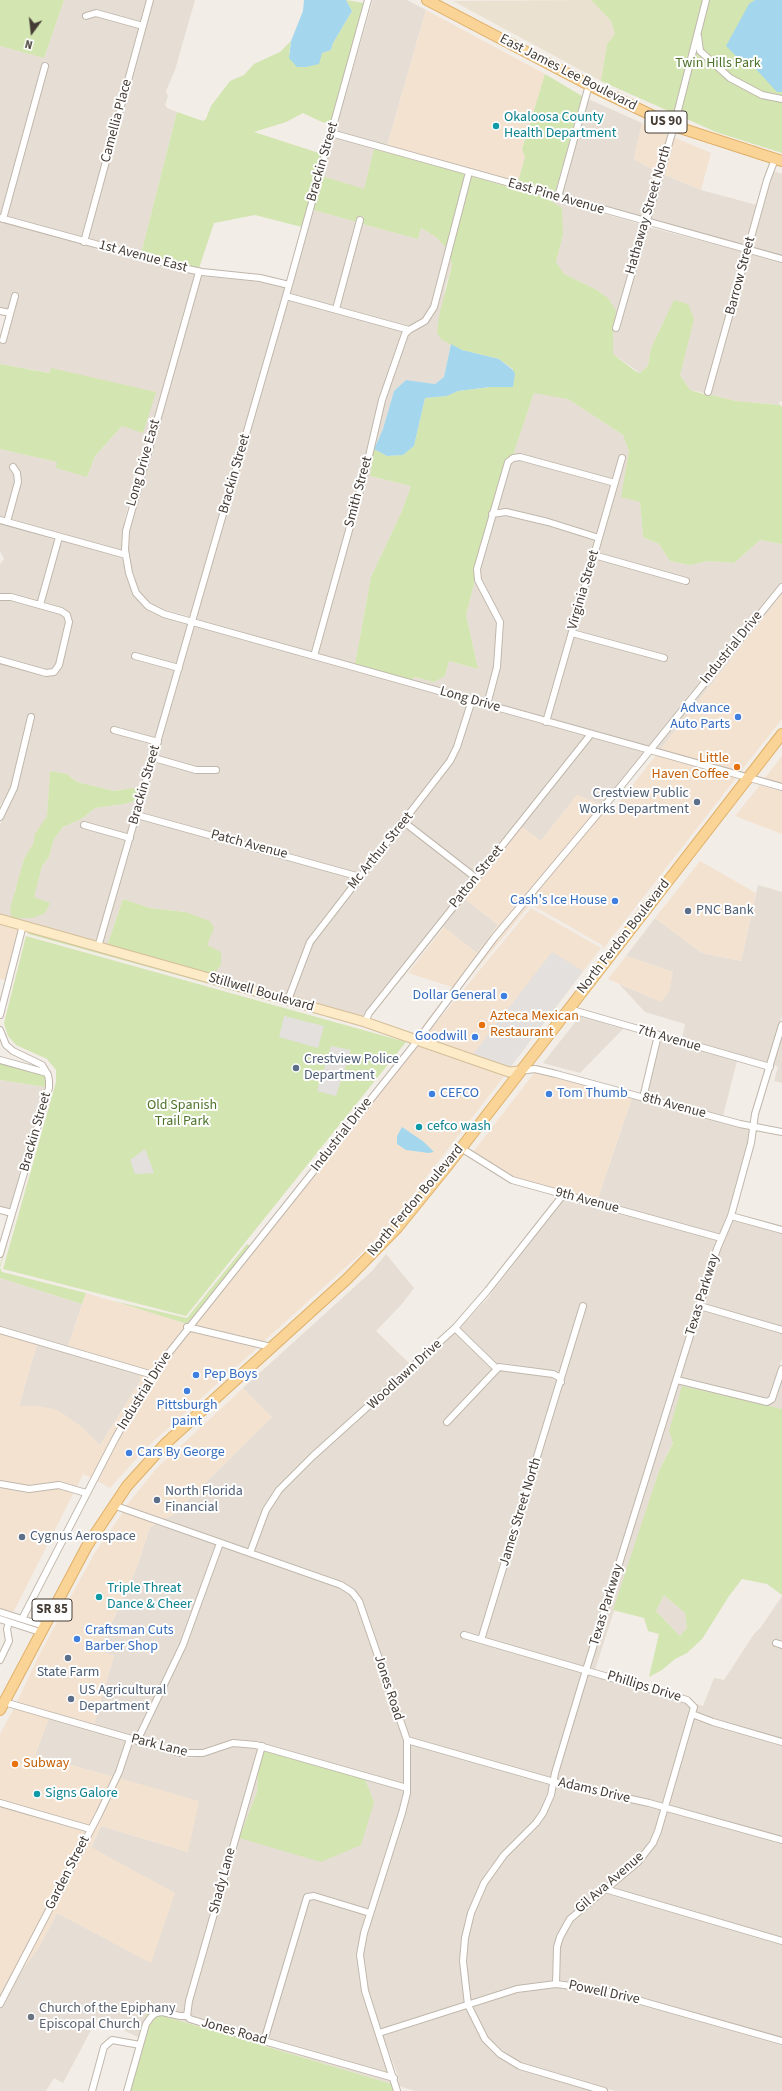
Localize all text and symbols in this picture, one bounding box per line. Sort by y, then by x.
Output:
north arrow [12,12,52,52]
street label: East James Lee Boulevard [497,31,639,115]
text: N [23,36,34,52]
park label: Twin Hills Park [675,56,761,72]
street label: Camellia Place [98,77,136,165]
place label: Okaloosa County Health Department [504,110,616,142]
road number: US 90 [645,111,687,133]
street label: Brackin Street [304,120,342,204]
marker: Okaloosa County Health Department [491,121,501,131]
street label: Hathaway Street North [623,144,675,276]
street label: East Pine Avenue [506,175,606,219]
street label: Barrow Street [722,235,760,317]
street label: 1st Avenue East [97,237,189,277]
street label: Long Drive East [124,418,164,508]
street label: Brackin Street [216,432,254,516]
street label: Smith Street [341,455,377,529]
street label: Virginia Street [565,548,603,632]
street label: Industrial Drive [697,608,767,688]
street label: Long Drive [438,683,502,717]
place label: Advance Auto Parts [670,701,730,734]
marker: Advance Auto Parts [733,712,743,722]
street label: Brackin Street [126,743,164,827]
place label: Little Haven Coffee [652,751,729,784]
marker: Little Haven Coffee [732,762,742,772]
place label: Crestview Public Works Department [579,786,689,818]
marker: Crestview Public Works Department [692,797,702,807]
street label: Mc Arthur Street [345,809,417,893]
street label: Patch Avenue [209,827,289,863]
street label: Patton Street [446,842,508,912]
street label: North Ferdon Boulevard [574,876,674,998]
place label: Cash's Ice House [510,893,607,909]
marker: Cash's Ice House [610,896,620,906]
place label: PNC Bank [696,903,754,919]
marker: PNC Bank [683,906,693,916]
street label: Stillwell Boulevard [206,970,316,1016]
place label: Dollar General [413,988,496,1004]
marker: Dollar General [499,991,509,1001]
place label: Azteca Mexican Restaurant [490,1009,579,1042]
marker: Azteca Mexican Restaurant [477,1020,487,1030]
street label: 7th Avenue [635,1022,703,1056]
place label: Goodwill [415,1029,467,1045]
marker: Goodwill [470,1032,480,1042]
place label: Crestview Police Department [304,1052,399,1084]
marker: Crestview Police Department [291,1063,301,1073]
place label: CEFCO [440,1086,479,1102]
place label: Tom Thumb [557,1086,628,1102]
marker: CEFCO [427,1089,437,1099]
marker: Tom Thumb [544,1089,554,1099]
street label: 8th Avenue [640,1089,708,1123]
street label: Brackin Street [17,1090,55,1174]
street label: Industrial Drive [308,1095,376,1175]
park label: Old Spanish Trail Park [147,1098,217,1130]
place label: cefco wash [427,1119,491,1135]
marker: cefco wash [414,1122,424,1132]
street label: North Ferdon Boulevard [364,1142,468,1260]
street label: 9th Avenue [553,1184,621,1218]
street label: Texas Parkway [683,1252,723,1338]
street label: Woodlawn Drive [364,1336,446,1414]
street label: Industrial Drive [114,1349,176,1433]
place label: Pep Boys [204,1367,257,1383]
marker: Pep Boys [191,1370,201,1380]
marker: Pittsburgh paint [182,1386,192,1396]
place label: Pittsburgh paint [156,1398,218,1430]
place label: Cars By George [137,1445,225,1461]
marker: Cars By George [124,1448,134,1458]
street label: James Street North [496,1456,546,1568]
place label: North Florida Financial [165,1484,243,1516]
marker: North Florida Financial [152,1495,162,1505]
place label: Cygnus Aerospace [30,1529,136,1545]
marker: Cygnus Aerospace [17,1532,27,1542]
street label: Texas Parkway [587,1562,627,1648]
place label: Triple Threat Dance & Cheer [107,1581,192,1614]
marker: Triple Threat Dance & Cheer [94,1592,104,1602]
road number: SR 85 [32,1599,72,1621]
place label: Craftsman Cuts Barber Shop [85,1623,174,1656]
marker: Craftsman Cuts Barber Shop [72,1634,82,1644]
marker: State Farm [63,1653,73,1663]
street label: Jones Road [370,1653,406,1723]
place label: State Farm [37,1665,99,1681]
street label: Phillips Drive [605,1668,683,1706]
place label: US Agricultural Department [79,1683,166,1716]
marker: US Agricultural Department [66,1694,76,1704]
street label: Park Lane [129,1731,189,1761]
place label: Subway [23,1756,69,1772]
marker: Subway [10,1759,20,1769]
street label: Adams Drive [557,1775,631,1807]
place label: Signs Galore [45,1786,118,1802]
marker: Signs Galore [32,1789,42,1799]
street label: Garden Street [42,1833,94,1913]
street label: Shady Lane [206,1846,240,1916]
street label: Gil Ava Avenue [572,1849,648,1917]
street label: Powell Drive [567,1977,641,2009]
place label: Church of the Epiphany Episcopal Church [39,2001,176,2034]
marker: Church of the Epiphany Episcopal Church [26,2012,36,2022]
street label: Jones Road [199,2015,269,2049]

